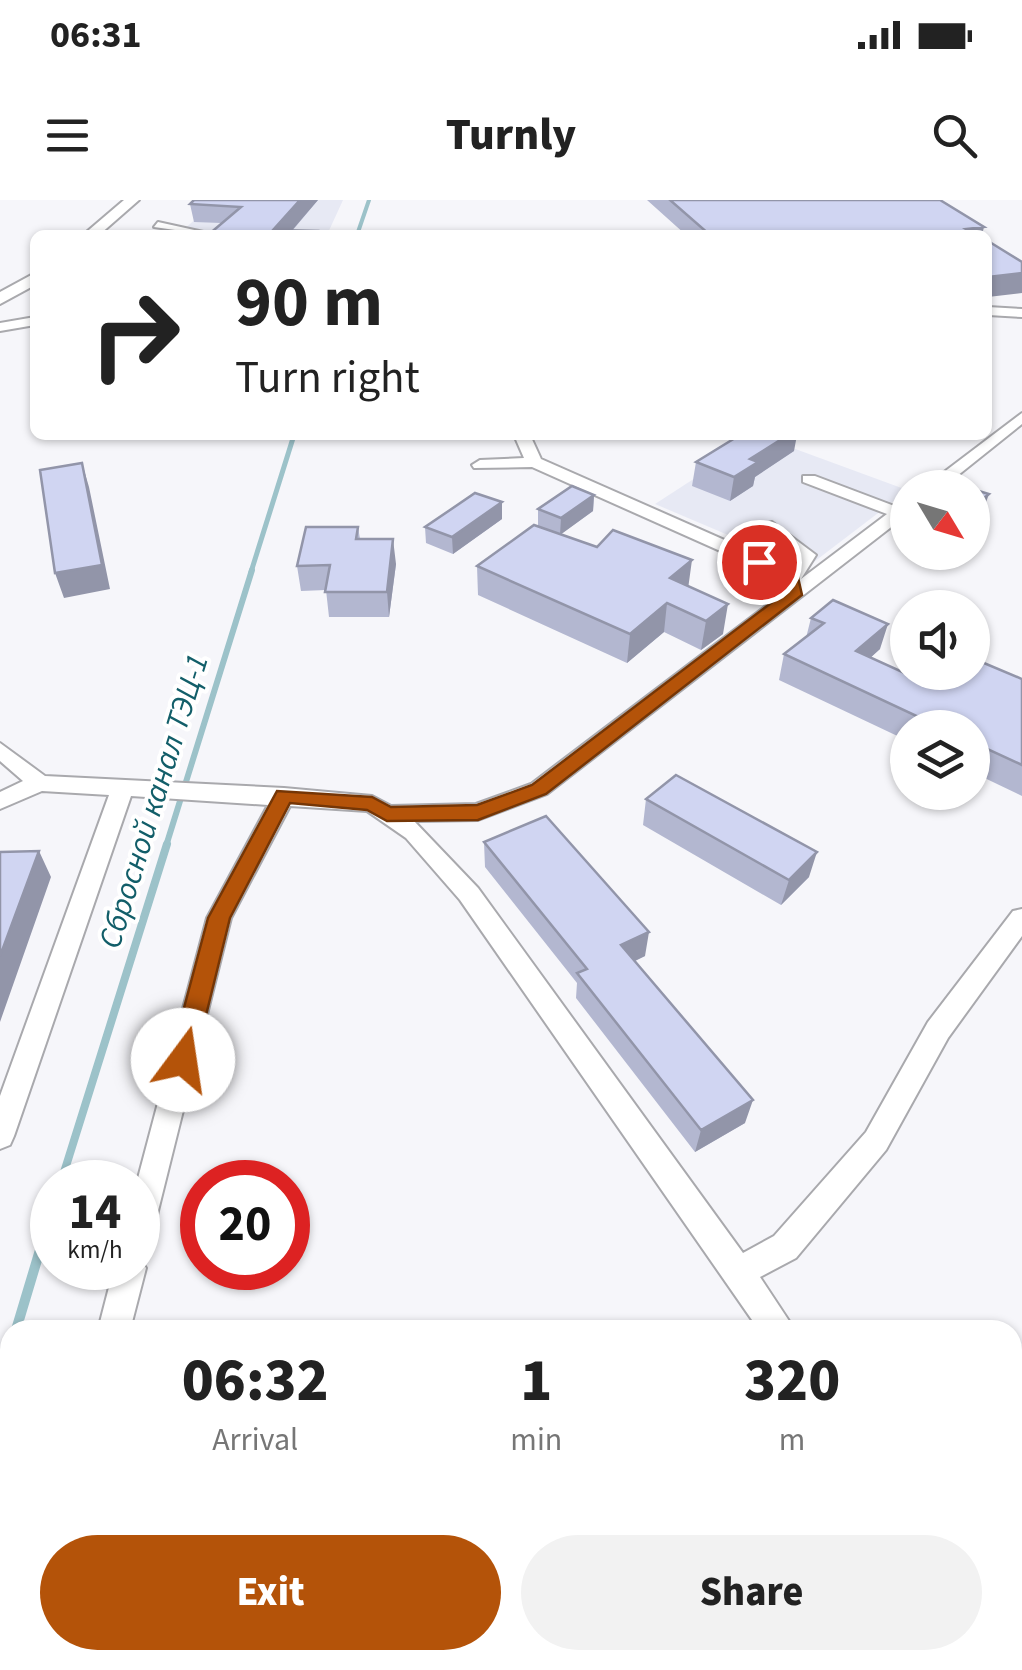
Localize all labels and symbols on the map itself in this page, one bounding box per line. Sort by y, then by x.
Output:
north arrow [890,470,990,570]
pin [717,520,802,605]
water label: Сбросной канал ТЭЦ-1 [87,649,221,954]
position arrow [131,1008,235,1112]
speed limit sign: 20 [180,1160,310,1290]

